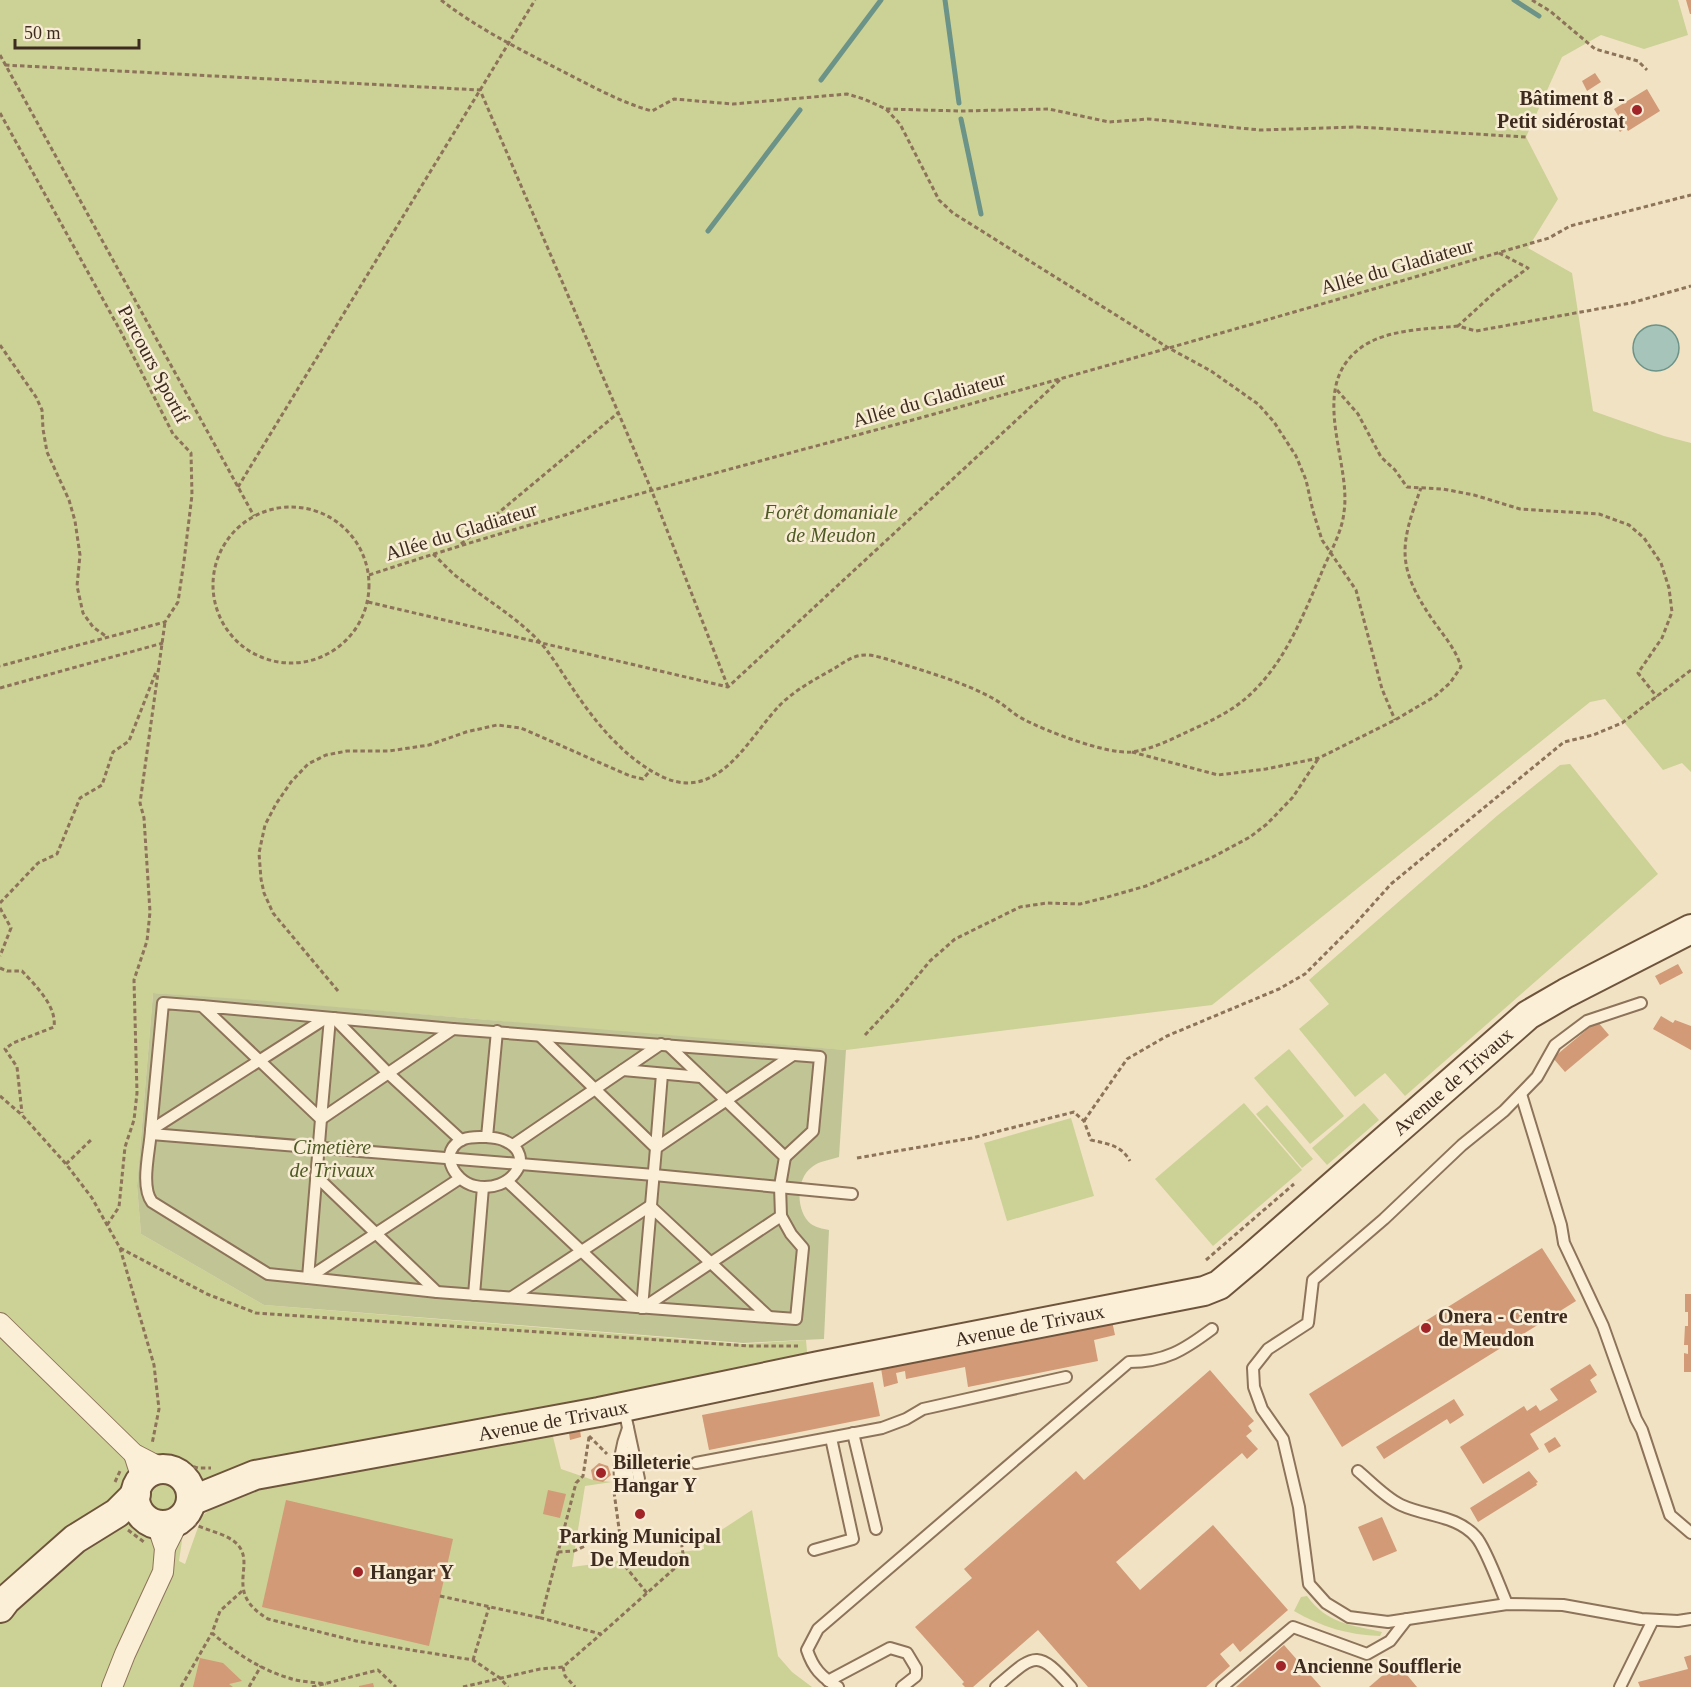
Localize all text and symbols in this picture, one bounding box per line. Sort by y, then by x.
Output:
scale bar [15,12,140,50]
text: 50 m [24,23,61,43]
place label: Bâtiment 8 - Petit sidérostat [1497,87,1625,132]
marker: Bâtiment 8 - Petit sidérostat [1630,103,1644,117]
street label: Allée du Gladiateur [1318,234,1476,298]
street label: Parcours Sportif [113,301,195,428]
street label: Allée du Gladiateur [850,367,1008,431]
street label: Allée du Gladiateur [382,497,540,565]
park label: Forêt domaniale de Meudon [763,501,898,546]
street label: Avenue de Trivaux [1388,1023,1517,1140]
park label: Cimetière de Trivaux [290,1136,375,1181]
street label: Avenue de Trivaux [953,1300,1106,1350]
place label: Onera - Centre de Meudon [1438,1305,1568,1350]
marker: Onera - Centre de Meudon [1419,1321,1433,1335]
street label: Avenue de Trivaux [476,1395,630,1445]
place label: Billeterie Hangar Y [613,1451,697,1497]
marker: Billeterie Hangar Y [594,1466,608,1480]
marker: Parking Municipal De Meudon [633,1507,647,1521]
place label: Parking Municipal De Meudon [559,1525,721,1570]
place label: Hangar Y [370,1561,454,1584]
marker: Hangar Y [351,1565,365,1579]
place label: Ancienne Soufflerie [1293,1655,1461,1677]
marker: Ancienne Soufflerie [1274,1659,1288,1673]

